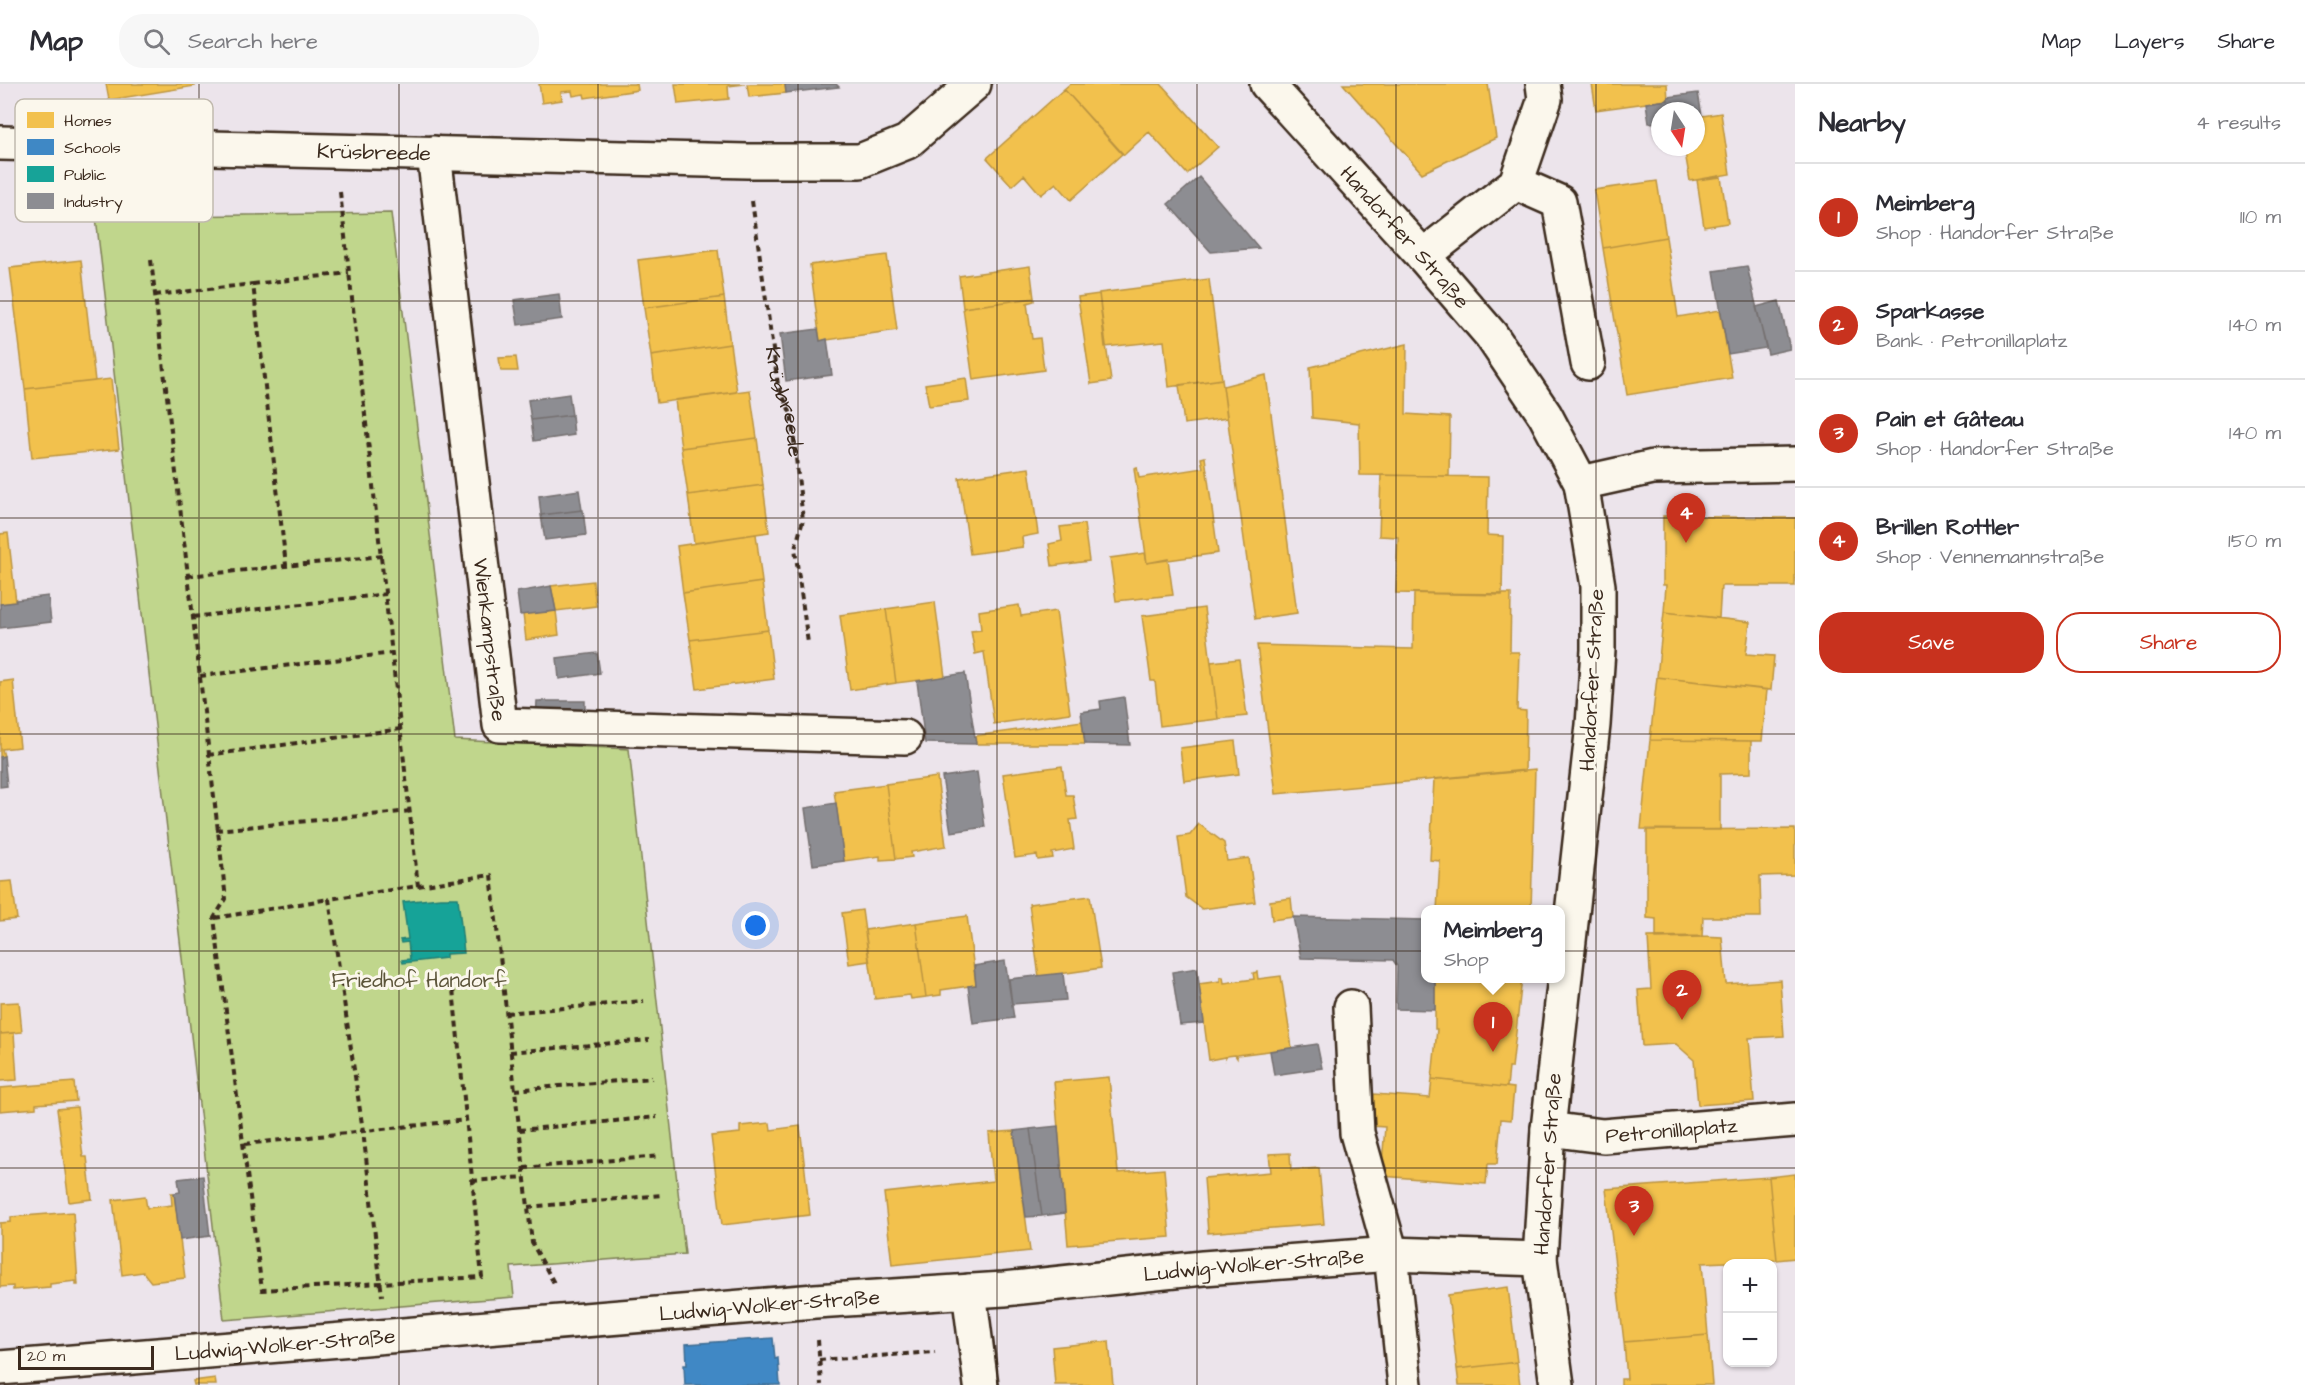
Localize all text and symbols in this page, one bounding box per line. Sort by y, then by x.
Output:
search box [119,14,539,68]
text: Map [30,22,83,61]
icon: search [140,25,173,58]
text: Search here [188,26,318,57]
text: Map [2041,27,2081,56]
text: Layers [2114,27,2184,56]
text: Share [2217,27,2275,56]
legend [15,99,213,222]
north arrow [1651,102,1705,156]
text: Nearby [1819,105,1906,141]
text: 4 results [2196,109,2281,137]
text: Homes [64,110,112,132]
street label: Krüsbreede [317,136,431,168]
text: Schools [64,137,121,159]
street label: Handorfer Straße [1333,159,1476,315]
text: Public [64,164,106,186]
text: Meimberg [1876,188,1974,219]
text: Industry [64,191,123,214]
text: 1 [1837,203,1840,231]
text: 110 m [2240,203,2281,231]
text: Shop · Handorfer Straße [1876,219,2114,247]
text: Sparkasse [1876,296,1984,327]
text: 2 [1833,311,1844,339]
text: 140 m [2229,311,2281,339]
text: Bank · Petronillaplatz [1876,327,2067,355]
street label: Krüsbreede [758,345,810,459]
text: Pain et Gâteau [1876,404,2024,435]
text: 3 [1833,419,1844,447]
text: 140 m [2229,419,2281,447]
text: Shop · Handorfer Straße [1876,435,2114,463]
pin: 4 [1666,494,1706,543]
text: Brillen Rottler [1876,512,2019,543]
text: 4 [1832,527,1845,555]
text: 150 m [2228,527,2281,555]
text: Shop · Vennemannstraße [1876,543,2104,571]
street label: Wienkampstraße [466,557,514,723]
street label: Handorfer Straße [1573,588,1611,772]
button: Save [1819,612,2044,673]
button: Share [2056,612,2281,673]
popup [1421,905,1565,983]
your location [741,911,770,940]
text: Meimberg [1444,915,1542,946]
text: Shop [1444,946,1489,974]
park label: Friedhof Handorf [331,966,507,995]
pin: 2 [1662,970,1702,1020]
pin: 1 [1474,1002,1512,1052]
street label: Handorfer Straße [1527,1072,1569,1256]
street label: Petronillaplatz [1604,1110,1739,1150]
pin: 3 [1614,1186,1654,1236]
street label: Ludwig-Wolker-Straße [1142,1242,1365,1289]
map controls [1723,1259,1777,1367]
button: + [1723,1259,1777,1313]
street label: Ludwig-Wolker-Straße [658,1282,881,1328]
button: − [1723,1313,1777,1367]
street label: Ludwig-Wolker-Straße [174,1321,397,1368]
scale bar [18,1343,154,1370]
text: 20 m [27,1345,65,1367]

